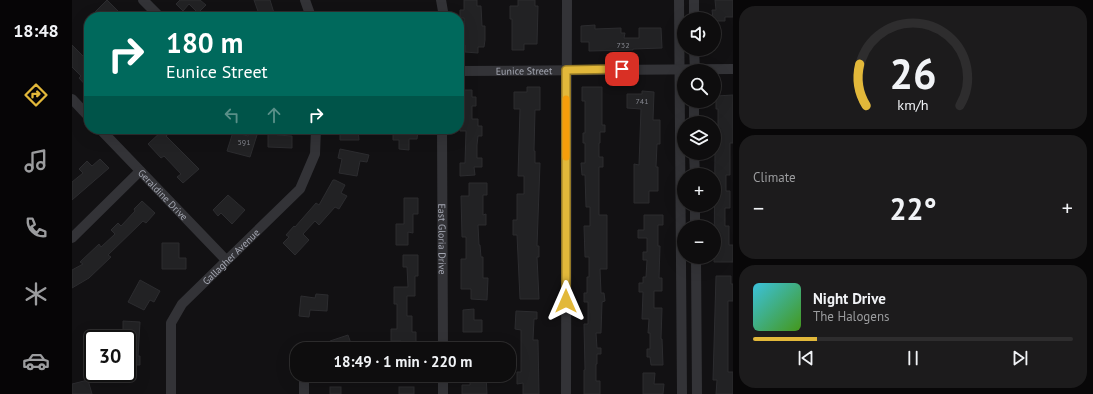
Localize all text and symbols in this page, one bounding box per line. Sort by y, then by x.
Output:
map controls [677,12,721,264]
button: sound [677,12,721,56]
text: 18:48 [13,19,59,42]
text: 180 m [166,24,243,61]
icon: right [100,28,152,80]
house number: 732 [616,40,630,50]
text: 26 [889,46,937,99]
pin [605,52,639,86]
icon: arrive [611,58,633,80]
text: Eunice Street [166,60,268,83]
street label: Eunice Street [496,64,553,78]
button: search [677,64,721,108]
icon: directions [22,81,50,109]
text: km/h [897,94,929,113]
house number: 741 [635,96,649,106]
icon: left [221,104,243,126]
icon: ahead [263,104,285,126]
icon: right [305,104,327,126]
button: layers [677,116,721,160]
house number: 591 [237,137,251,147]
icon: music [22,147,50,175]
street label: Geraldine Drive [135,167,190,223]
button: + [677,168,721,212]
text: Climate [753,169,796,186]
text: 22° [889,189,937,228]
text: − [753,194,764,222]
text: + [1062,194,1073,222]
street label: East Gloria Drive [435,203,449,275]
icon: phone [22,214,50,242]
button: − [677,220,721,264]
street label: Gallagher Avenue [200,226,262,288]
icon: climate [22,280,50,308]
position arrow [545,280,587,322]
text: Night Drive [813,289,886,308]
text: The Halogens [813,308,890,325]
speed limit sign: 30 [84,330,136,382]
icon: car [22,347,50,375]
icon: previous [795,347,817,369]
icon: pause [902,347,924,369]
icon: next [1009,347,1031,369]
text: 18:49 · 1 min · 220 m [334,352,472,371]

